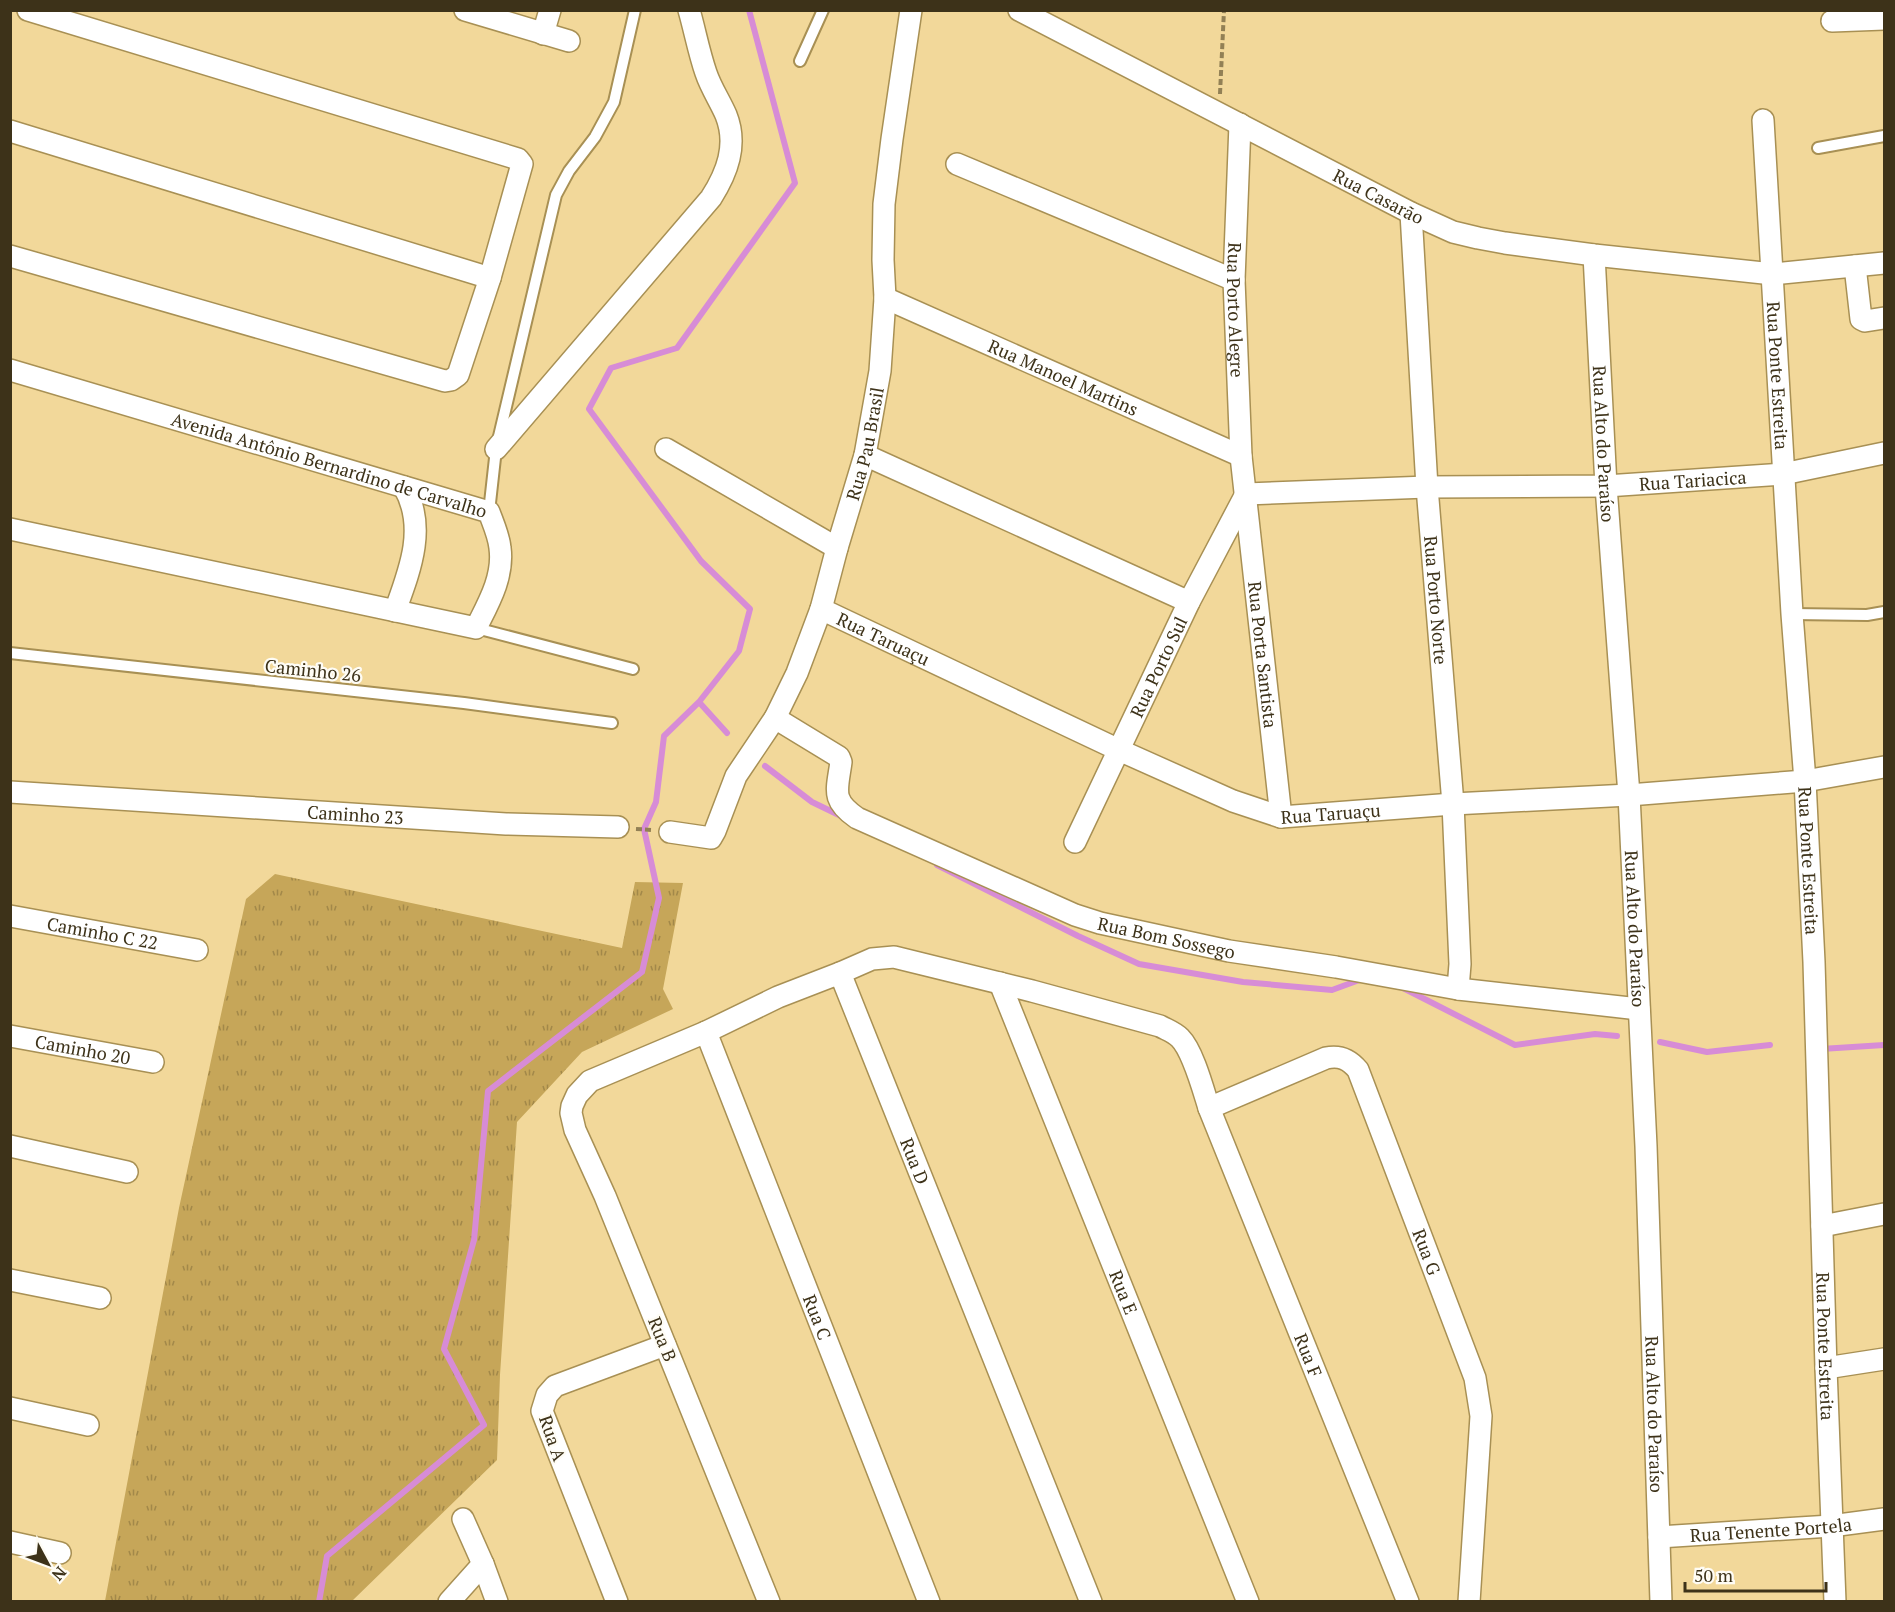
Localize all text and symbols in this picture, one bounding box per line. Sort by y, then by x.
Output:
street label: Rua Casarão [1329,163,1428,229]
street label: Rua Porto Alegre [1222,242,1250,378]
street label: Rua Ponte Estreita [1762,301,1794,450]
street label: Rua Manoel Martins [984,333,1142,421]
street label: Rua Alto do Paraíso [1588,365,1621,523]
street label: Rua Pau Brasil [840,385,889,503]
street label: Avenida Antônio Bernardino de Carvalho [169,407,490,523]
street label: Rua Tariacica [1638,465,1747,496]
street label: Rua Porto Norte [1419,535,1454,666]
street label: Rua Porta Santista [1243,580,1283,729]
street label: Rua Taruaçu [833,606,934,671]
street label: Rua Porto Sul [1124,612,1192,721]
street label: Caminho 26 [264,653,363,687]
street label: Rua Ponte Estreita [1793,786,1825,935]
street label: Rua Taruaçu [1280,798,1382,829]
street label: Caminho 23 [306,799,404,829]
street label: Rua Alto do Paraíso [1620,850,1651,1008]
street label: Caminho C 22 [45,911,160,955]
street label: Rua Bom Sossego [1095,911,1237,964]
street label: Caminho 20 [33,1029,132,1070]
street label: Rua D [895,1134,935,1188]
street label: Rua G [1407,1225,1447,1279]
street label: Rua E [1104,1266,1143,1318]
street label: Rua Ponte Estreita [1811,1272,1840,1421]
street label: Rua C [798,1291,837,1343]
street label: Rua B [643,1313,683,1365]
street label: Rua F [1289,1330,1328,1381]
street label: Rua Alto do Paraíso [1640,1335,1669,1493]
street label: Rua A [534,1412,572,1465]
street label: Rua Tenente Portela [1689,1511,1853,1547]
north arrow [18,1534,78,1594]
scale bar [1685,1555,1826,1593]
text: N [47,1562,72,1586]
text: 50 m [1694,1563,1734,1587]

